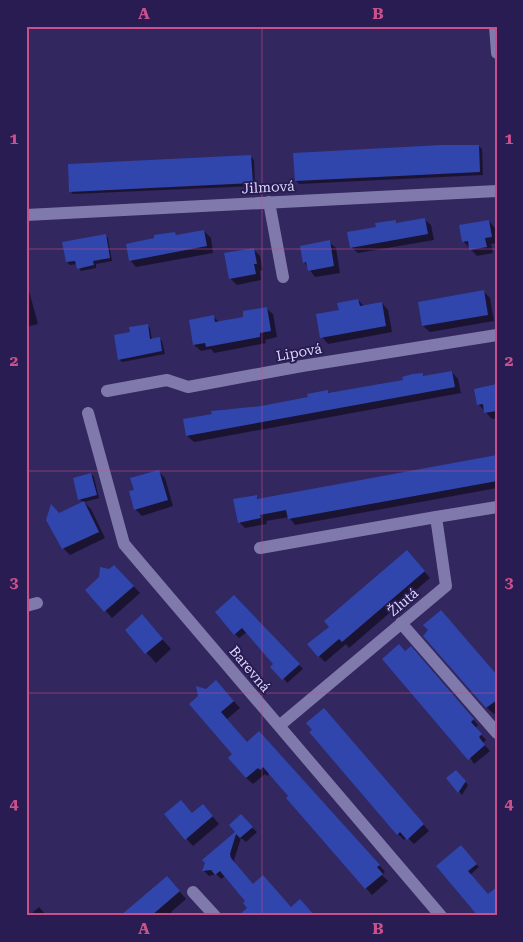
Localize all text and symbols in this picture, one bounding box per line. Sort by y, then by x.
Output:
text: A [138,4,150,23]
text: B [372,4,384,23]
text: 1 [10,129,19,148]
text: 1 [505,129,514,148]
street label: Jilmová [241,178,295,196]
street label: Lipová [275,340,323,364]
text: 2 [10,351,19,370]
text: 2 [505,351,514,370]
text: 3 [10,573,19,592]
text: 3 [505,573,514,592]
street label: Žlutá [385,585,422,619]
street label: Barevná [226,643,274,695]
text: 4 [10,794,19,813]
text: 4 [505,794,514,813]
text: A [138,919,150,938]
text: B [372,919,384,938]

